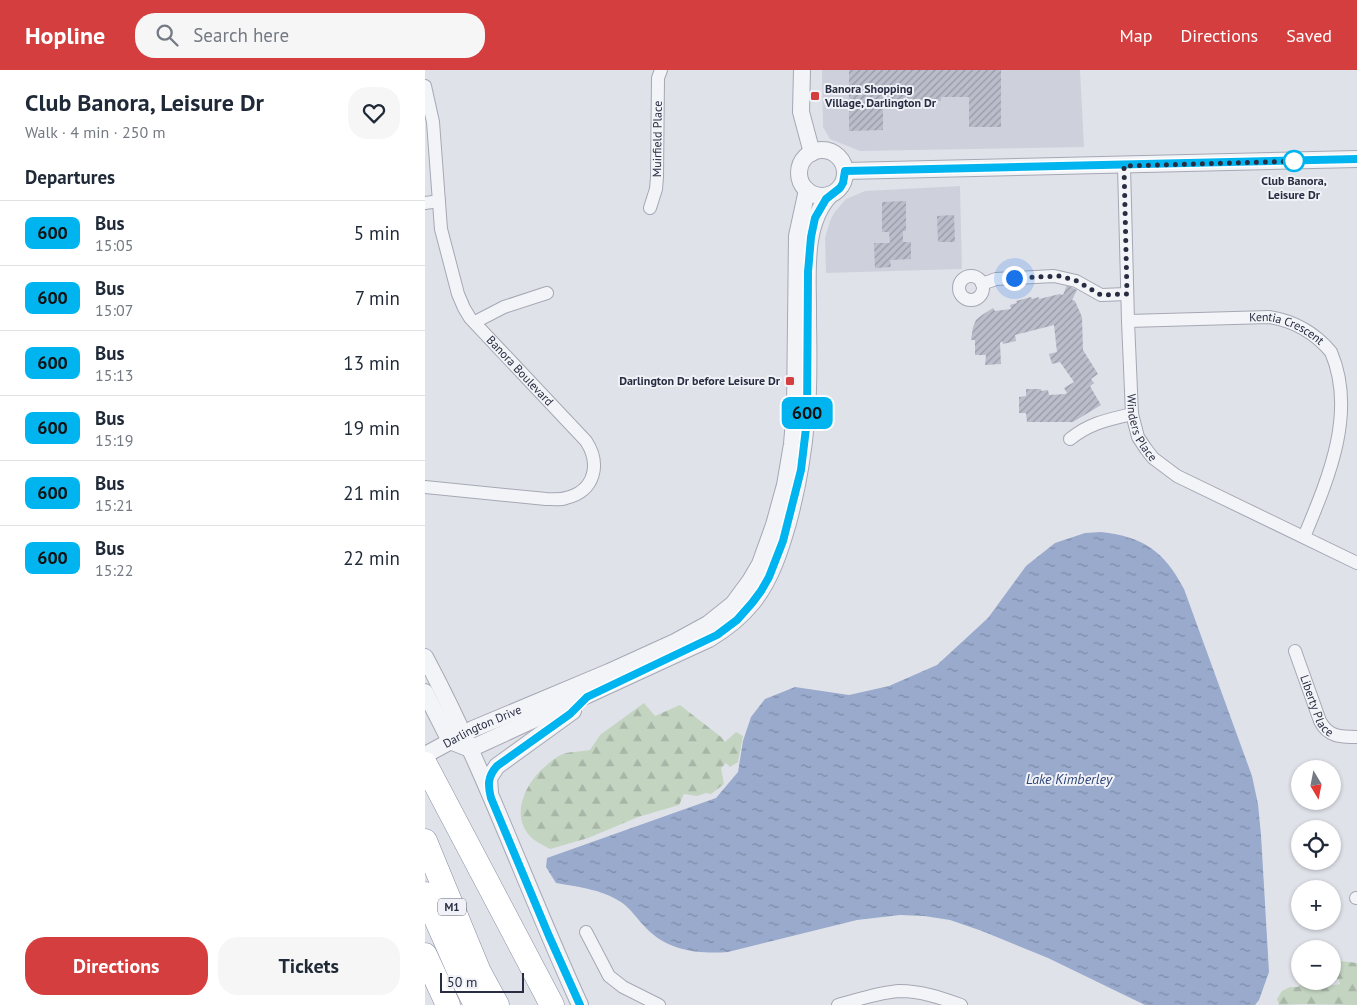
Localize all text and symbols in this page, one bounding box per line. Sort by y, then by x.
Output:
search box [135,13,485,58]
text: Hopline [25,20,105,51]
icon: search [153,21,181,49]
text: Search here [193,23,289,47]
text: Map [1120,24,1152,47]
text: Directions [1180,24,1258,47]
text: Saved [1286,24,1332,47]
place label: Banora Shopping Village, Darlington Dr [824,81,937,110]
text: Club Banora, Leisure Dr [25,87,264,118]
button: heart [348,87,400,139]
marker: Banora Shopping Village, Darlington Dr [809,90,821,102]
street label: Muirfield Place [649,101,665,177]
text: Walk · 4 min · 250 m [25,122,165,142]
marker: Club Banora, Leisure Dr [1283,150,1305,172]
text: Departures [25,165,115,189]
place label: Club Banora, Leisure Dr [1261,173,1327,202]
text: Bus [95,211,124,235]
text: 600 [37,221,68,244]
text: 5 min [354,221,400,245]
text: 15:05 [95,235,133,255]
your location [1002,266,1027,291]
text: Bus [95,276,124,300]
text: 600 [37,286,68,309]
text: 7 min [355,286,400,310]
text: 15:07 [95,300,133,320]
street label: Kentia Crescent [1249,309,1327,348]
street label: Banora Boulevard [484,332,557,409]
text: Bus [95,341,124,365]
text: 600 [37,351,68,374]
text: 13 min [343,351,400,375]
text: 15:13 [95,365,133,385]
place label: Darlington Dr before Leisure Dr [619,373,781,388]
marker: Darlington Dr before Leisure Dr [784,375,796,387]
street label: Winders Place [1124,393,1161,464]
line badge: 600 [778,397,836,429]
text: 600 [792,401,822,424]
text: Bus [95,406,124,430]
text: 600 [37,416,68,439]
text: 19 min [343,416,400,440]
text: 15:19 [95,430,133,450]
text: Bus [95,471,124,495]
text: 600 [37,481,68,504]
text: 21 min [343,481,400,505]
text: 15:21 [95,495,133,515]
text: Bus [95,536,124,560]
text: 600 [37,546,68,569]
text: 22 min [343,546,400,570]
text: 15:22 [95,560,133,580]
street label: Liberty Place [1297,673,1336,740]
street label: Darlington Drive [440,702,523,751]
north arrow [1291,760,1341,810]
map controls [1291,760,1341,990]
water label: Lake Kimberley [1026,770,1113,788]
button: locate [1291,820,1341,870]
button: + [1291,880,1341,930]
road number: M1 [438,899,466,916]
button: Directions [25,937,208,995]
button: Tickets [218,937,400,995]
button: − [1291,940,1341,990]
scale bar [440,970,524,993]
text: 50 m [447,973,477,991]

